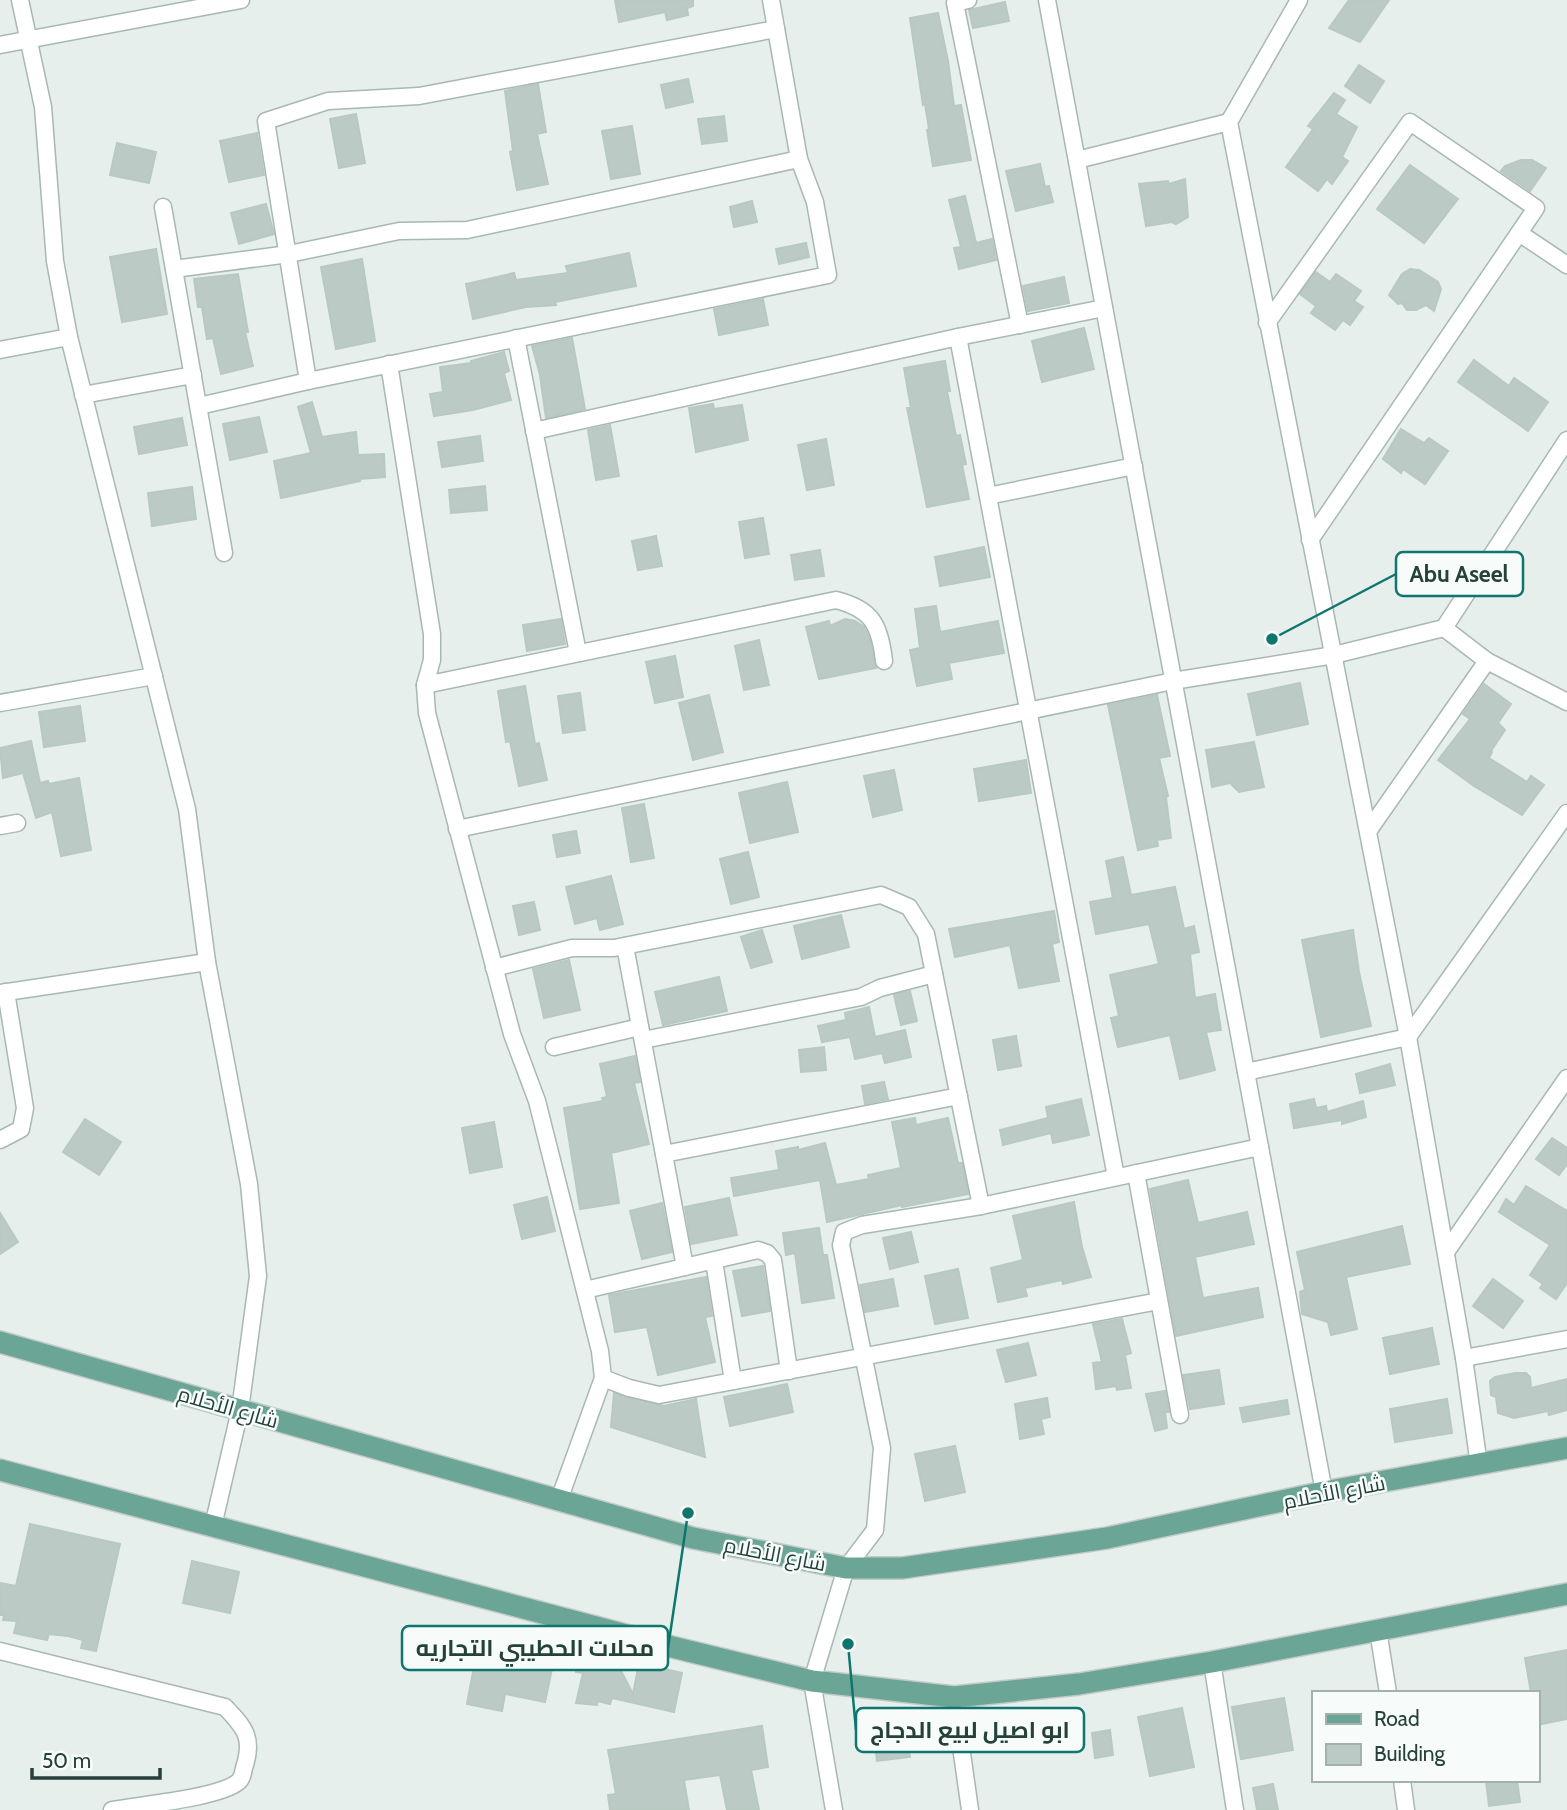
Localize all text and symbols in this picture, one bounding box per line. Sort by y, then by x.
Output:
callout: Abu Aseel [1396,552,1523,596]
text: Abu Aseel [1409,560,1509,588]
street label: شارع الأحلام [174,1381,281,1435]
street label: شارع الأحلام [1281,1470,1388,1516]
street label: شارع الأحلام [721,1532,828,1578]
callout: محلات الحطيبي التجاريه [402,1626,668,1670]
text: محلات الحطيبي التجاريه [416,1634,654,1667]
legend [1312,1691,1539,1782]
text: Road [1374,1706,1420,1731]
callout: ابو اصيل لبيع الدجاج [856,1708,1084,1752]
text: ابو اصيل لبيع الدجاج [870,1716,1070,1746]
scale bar [32,1736,159,1780]
text: Building [1374,1741,1446,1766]
text: 50 m [42,1748,91,1773]

